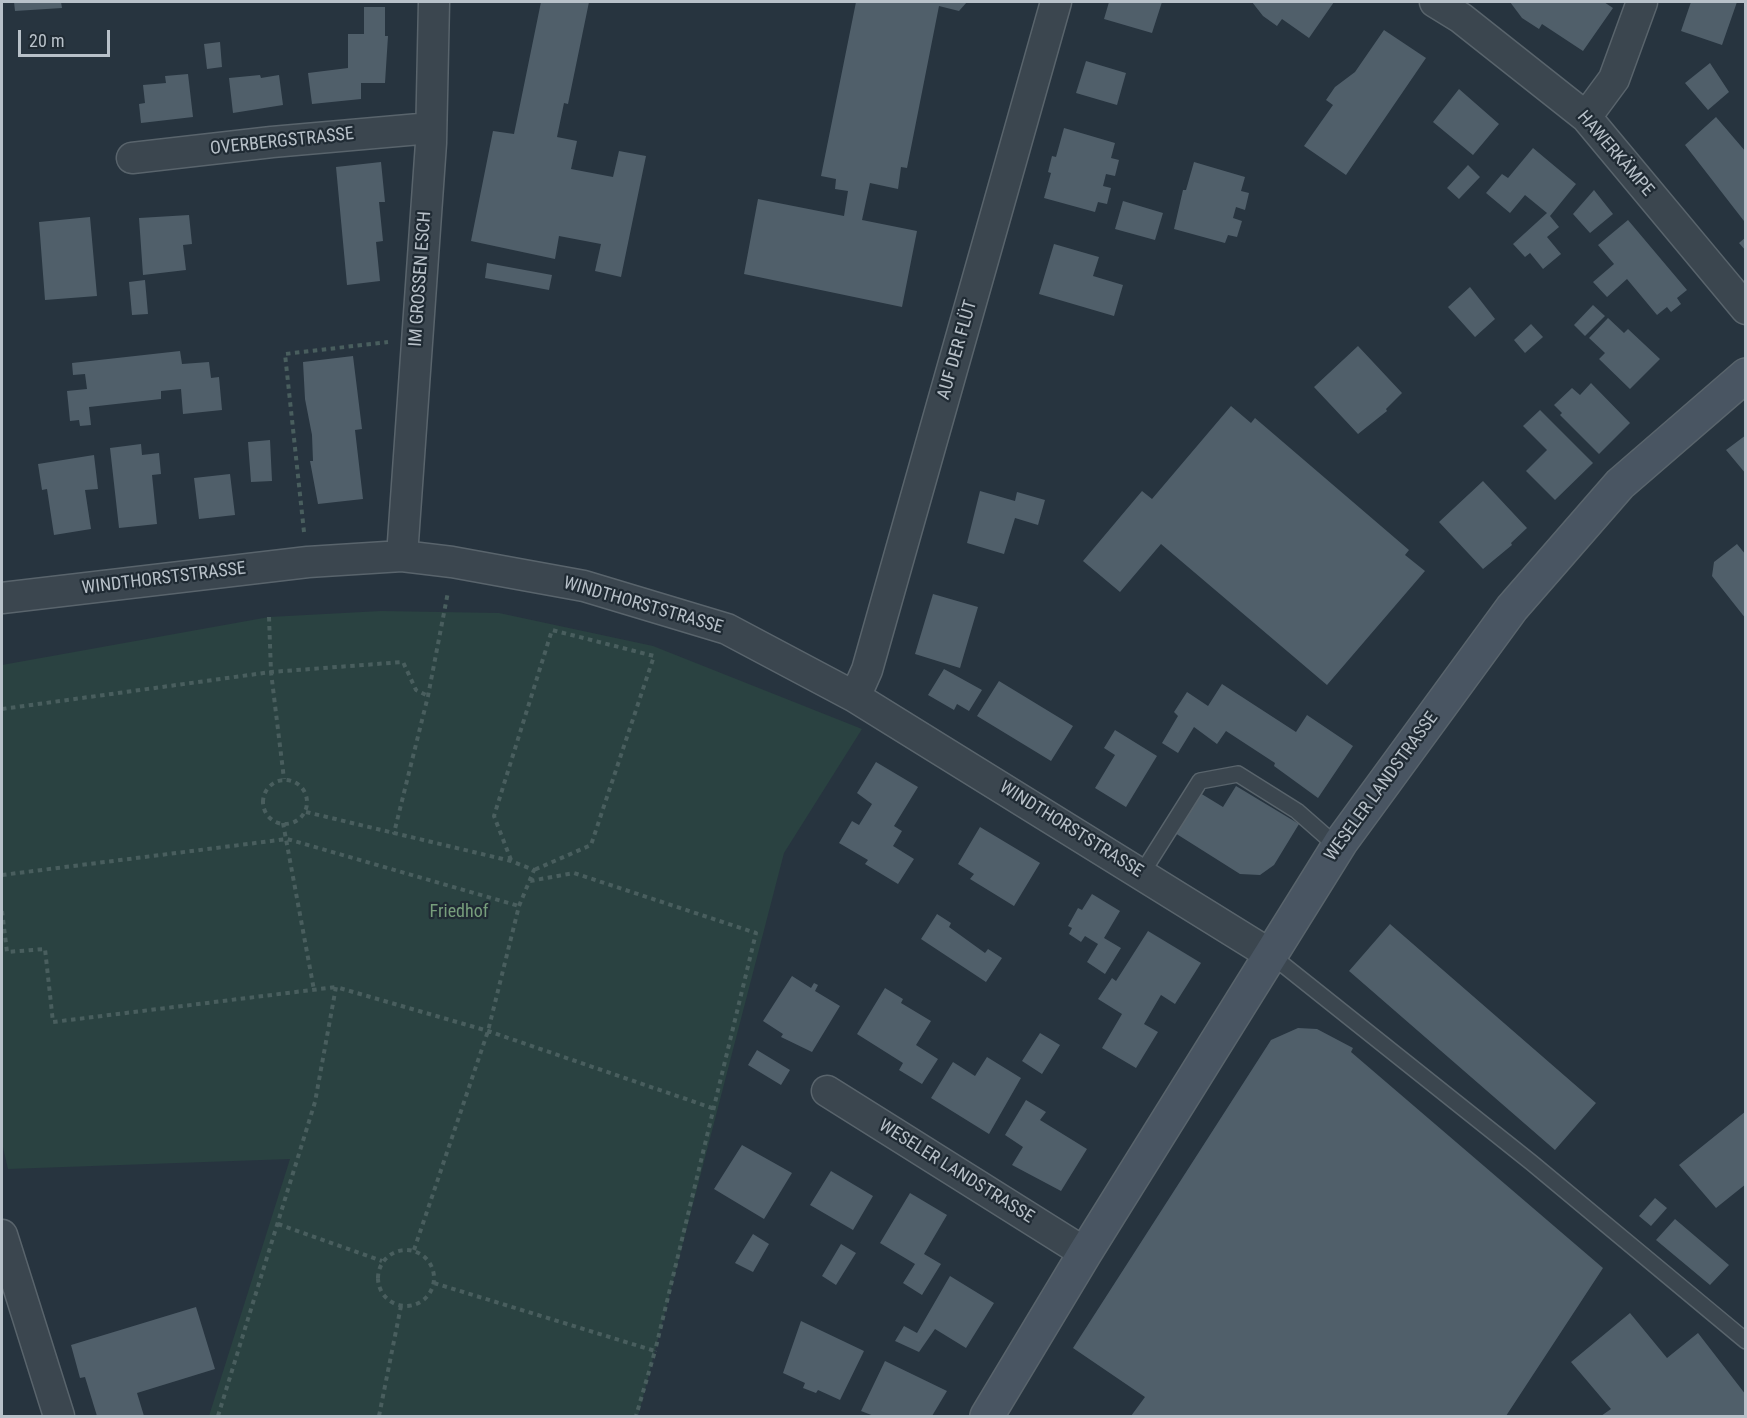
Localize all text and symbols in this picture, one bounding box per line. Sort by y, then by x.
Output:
scale bar [21,18,112,56]
text: 20 m [29,30,64,51]
street label: HAWERKÄMPE [1572,107,1658,201]
street label: OVERBERGSTRASSE [209,124,355,160]
street label: IM GROSSEN ESCH [405,211,437,347]
street label: AUF DER FLÜT [934,298,982,402]
street label: WINDTHORSTSTRASSE [81,558,247,600]
street label: WINDTHORSTSTRASSE [561,573,725,639]
street label: WESELER LANDSTRASSE [1321,708,1443,866]
street label: WINDTHORSTSTRASSE [995,777,1147,883]
park label: Friedhof [430,901,488,923]
street label: WESELER LANDSTRASSE [874,1115,1038,1229]

